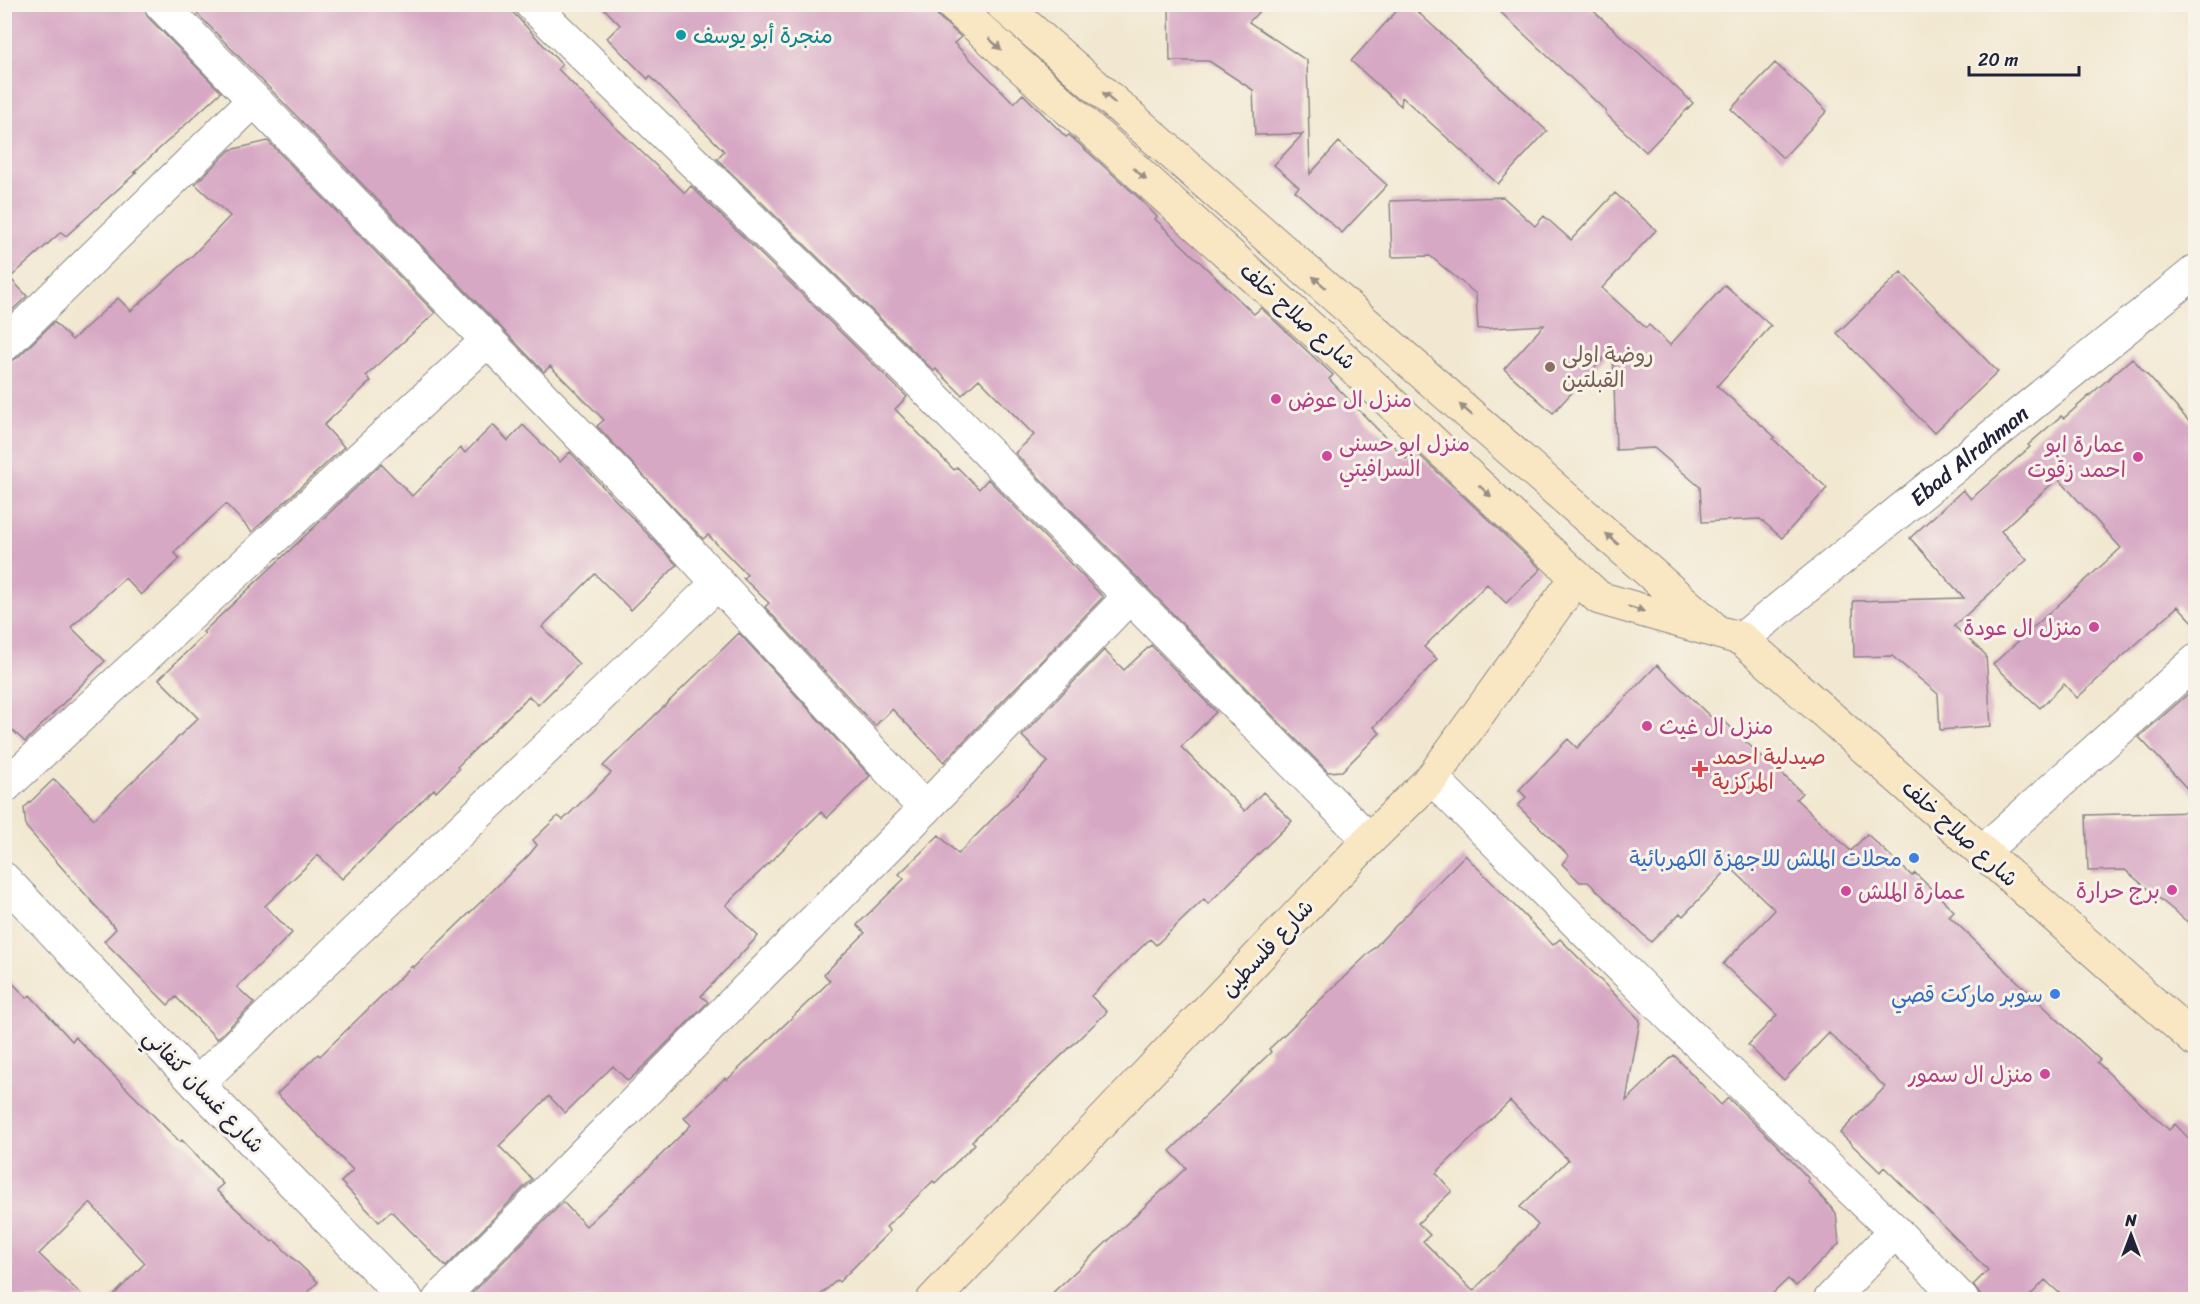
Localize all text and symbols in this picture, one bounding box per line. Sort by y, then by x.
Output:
place label: منجرة أبو يوسف [693,16,833,55]
marker: منجرة أبو يوسف [674,28,688,42]
one-way arrow [988,37,1003,51]
scale bar [1969,39,2078,77]
text: 20 m [1978,44,2018,76]
one-way arrow [1102,92,1117,105]
one-way arrow [1132,167,1147,180]
street label: شارع صلاح خلف [1230,252,1366,380]
one-way arrow [1312,276,1327,289]
place label: روضة اولى القبلتين [1562,335,1654,399]
marker: روضة اولى القبلتين [1543,360,1557,374]
place label: منزل ال عوض [1288,380,1412,419]
marker: منزل ال عوض [1269,392,1283,406]
street label: Ebad Alrahman [1900,394,2037,516]
one-way arrow [1458,404,1474,417]
place label: منزل ابو حسنى السرافيتي [1339,424,1470,488]
place label: عمارة ابو احمد زقوت [2027,425,2126,489]
marker: منزل ابو حسنى السرافيتي [1320,449,1334,463]
marker: عمارة ابو احمد زقوت [2131,450,2145,464]
one-way arrow [1477,484,1492,498]
one-way arrow [1605,533,1620,546]
one-way arrow [1627,605,1645,614]
place label: منزل ال عودة [1963,608,2082,647]
marker: منزل ال عودة [2087,620,2101,634]
place label: منزل ال غيث [1659,707,1773,746]
marker: منزل ال غيث [1640,719,1654,733]
place label: صيدلية احمد المركزية [1712,737,1826,801]
marker: صيدلية احمد المركزية [1693,762,1707,776]
street label: شارع صلاح خلف [1892,769,2028,897]
place label: محلات الملش للاجهزة الكهربائية [1629,839,1902,878]
marker: محلات الملش للاجهزة الكهربائية [1907,851,1921,865]
place label: برج حرارة [2076,871,2160,910]
place label: عمارة الملش [1858,872,1967,911]
marker: برج حرارة [2165,883,2179,897]
marker: عمارة الملش [1839,884,1853,898]
street label: شارع فلسطين [1210,889,1324,1007]
place label: سوبر ماركت قصي [1891,975,2043,1014]
marker: سوبر ماركت قصي [2048,987,2062,1001]
street label: شارع غسان كنفاني [134,1019,274,1163]
place label: منزل ال سمور [1907,1055,2033,1094]
marker: منزل ال سمور [2038,1067,2052,1081]
north arrow [2101,1205,2161,1265]
text: N [2124,1206,2137,1235]

